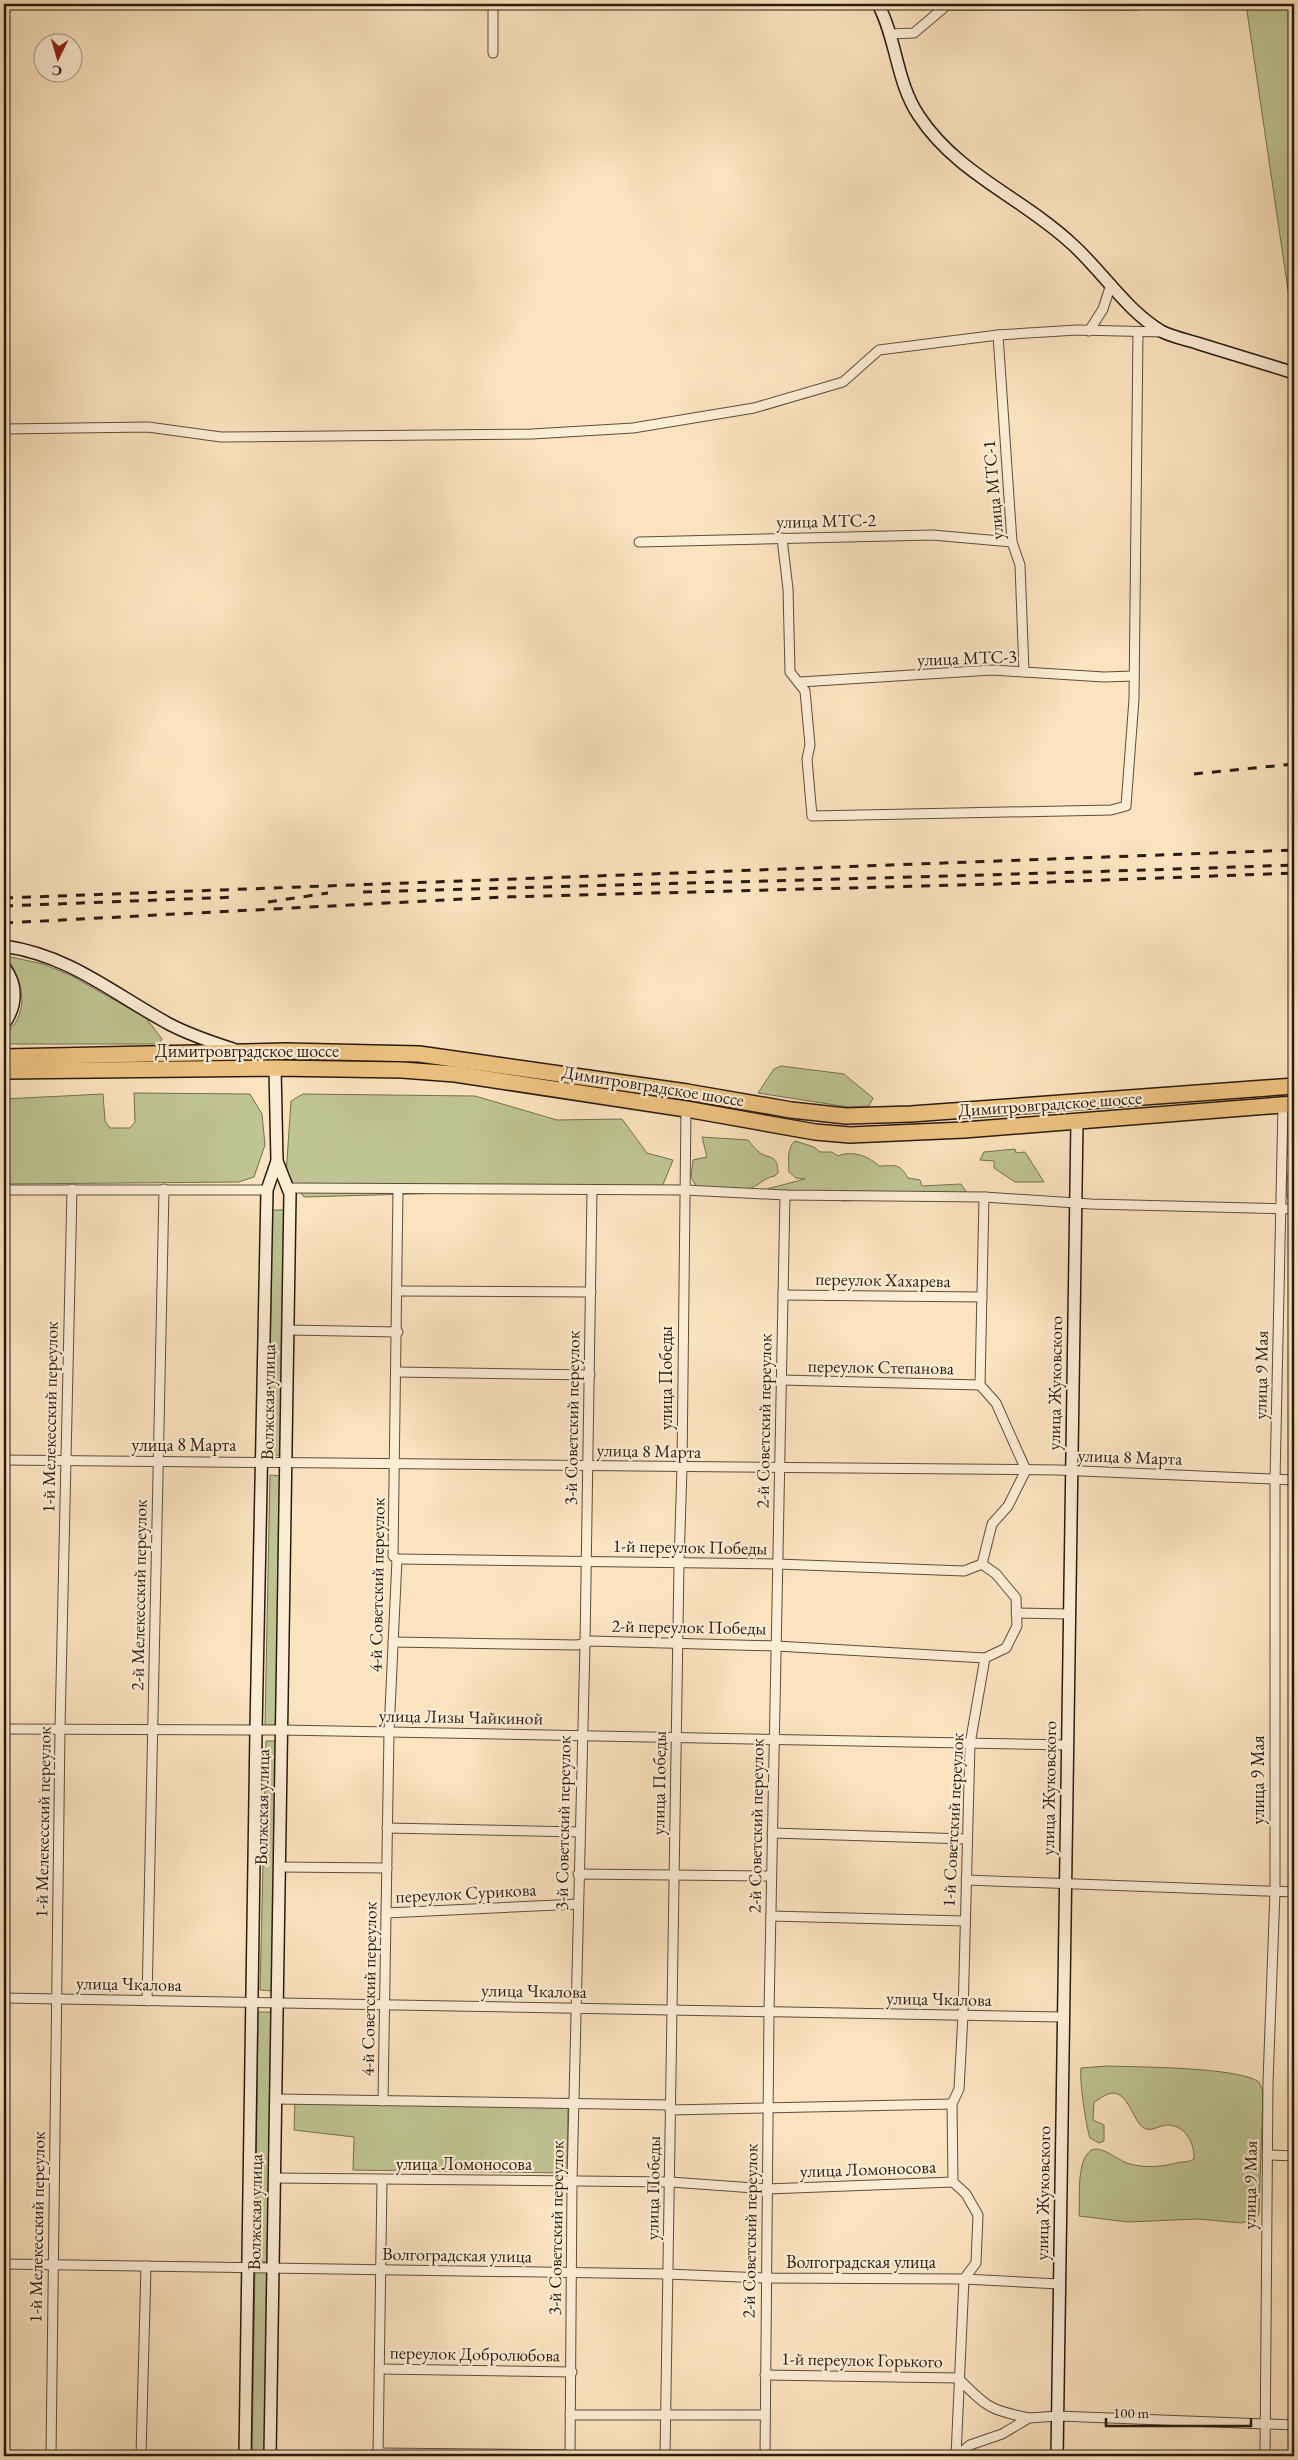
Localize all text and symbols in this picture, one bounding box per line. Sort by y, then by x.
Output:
north arrow [32,32,82,82]
text: С [51,62,63,80]
street label: улица МТС-1 [977,439,1008,541]
street label: улица МТС-2 [776,508,876,533]
street label: улица МТС-3 [917,644,1017,671]
street label: Димитровградское шоссе [155,1039,339,1062]
street label: Димитровградское шоссе [560,1060,746,1111]
street label: Димитровградское шоссе [957,1086,1143,1121]
street label: переулок Хахарева [815,1267,952,1292]
street label: улица Жуковского [1042,1315,1067,1451]
street label: 1-й Мелекесский переулок [36,1321,63,1513]
street label: улица Победы [654,1326,677,1430]
street label: 3-й Советский переулок [558,1330,585,1506]
street label: улица 9 Мая [1248,1330,1273,1420]
street label: 2-й Советский переулок [750,1333,777,1509]
street label: Волжская улица [255,1343,280,1460]
street label: переулок Степанова [808,1354,955,1379]
street label: улица 8 Марта [132,1433,237,1456]
street label: улица 8 Марта [596,1438,702,1463]
street label: улица 8 Марта [1077,1443,1184,1470]
street label: 4-й Советский переулок [363,1497,390,1673]
street label: 2-й Мелекесский переулок [125,1499,152,1691]
street label: 1-й переулок Победы [612,1534,768,1559]
street label: 2-й переулок Победы [611,1614,767,1639]
street label: улица Лизы Чайкиной [379,1704,544,1729]
street label: улица Жуковского [1036,1720,1061,1856]
street label: 1-й Мелекесский переулок [29,1726,56,1918]
street label: улица Победы [646,1731,671,1835]
street label: 1-й Советский переулок [936,1732,969,1908]
street label: 3-й Советский переулок [549,1735,576,1911]
street label: улица 9 Мая [1246,1736,1269,1824]
street label: 2-й Советский переулок [742,1738,769,1914]
street label: Волжская улица [249,1748,274,1865]
street label: переулок Сурикова [395,1877,538,1908]
street label: 4-й Советский переулок [355,1901,382,2077]
street label: улица Чкалова [76,1971,183,1996]
street label: улица Чкалова [481,1978,588,2003]
street label: улица Чкалова [886,1986,993,2011]
street label: улица Жуковского [1030,2125,1055,2261]
street label: 1-й Мелекесский переулок [23,2131,50,2323]
street label: улица Победы [640,2136,665,2240]
street label: 3-й Советский переулок [542,2140,569,2316]
street label: улица 9 Мая [1237,2140,1262,2230]
street label: 2-й Советский переулок [736,2143,763,2319]
street label: улица Ломоносова [396,2152,533,2175]
street label: Волжская улица [242,2153,267,2270]
street label: улица Ломоносова [799,2155,937,2182]
street label: Волгоградская улица [382,2242,533,2267]
street label: Волгоградская улица [786,2250,937,2273]
street label: переулок Добролюбова [390,2341,561,2366]
street label: 1-й переулок Горького [781,2347,943,2372]
scale bar [1106,2395,1250,2427]
text: 100 m [1113,2403,1150,2422]

